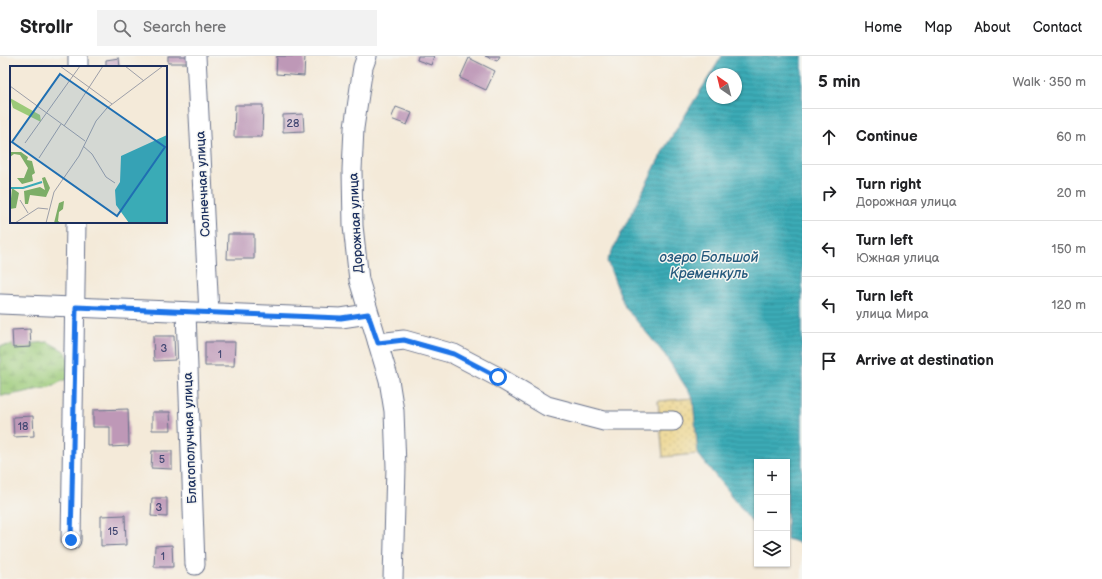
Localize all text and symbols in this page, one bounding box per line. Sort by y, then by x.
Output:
search box [97,10,377,46]
text: Strollr [20,16,73,39]
icon: search [111,17,133,39]
text: Search here [143,18,226,37]
text: Home [864,19,902,36]
text: Map [924,19,952,36]
text: About [974,19,1011,36]
text: Contact [1033,19,1082,36]
inset map [10,66,167,223]
north arrow [706,68,742,104]
text: 5 min [818,72,861,92]
text: Walk · 350 m [1012,74,1086,90]
house number: 28 [287,117,299,130]
icon: ahead [818,126,840,148]
text: Continue [856,127,918,146]
text: 60 m [1056,129,1086,145]
street label: Солнечная улица [192,130,214,237]
street label: Дорожная улица [345,172,367,274]
text: Turn right [856,175,921,194]
icon: right [818,182,840,204]
text: 20 m [1056,185,1086,201]
text: Дорожная улица [856,194,957,210]
text: Turn left [856,231,913,250]
icon: left [818,238,840,260]
text: 150 m [1052,241,1086,257]
water label: озеро Большой Кременкуль [660,249,758,282]
text: Южная улица [856,250,940,266]
text: Turn left [856,287,913,306]
icon: left [818,294,840,316]
text: 120 m [1051,297,1086,313]
text: улица Мира [856,306,929,322]
house number: 3 [161,342,168,355]
house number: 1 [218,348,222,361]
icon: arrive [818,350,840,372]
text: Arrive at destination [856,351,994,370]
route start [489,368,507,386]
street label: Благополучная улица [180,372,200,504]
house number: 18 [18,420,28,433]
house number: 5 [159,453,165,466]
map controls [754,459,790,567]
button: + [754,459,790,495]
button: − [754,495,790,531]
house number: 3 [156,501,163,514]
house number: 15 [108,525,118,538]
route end [62,531,80,549]
button: layers [754,531,790,567]
house number: 1 [161,550,165,563]

